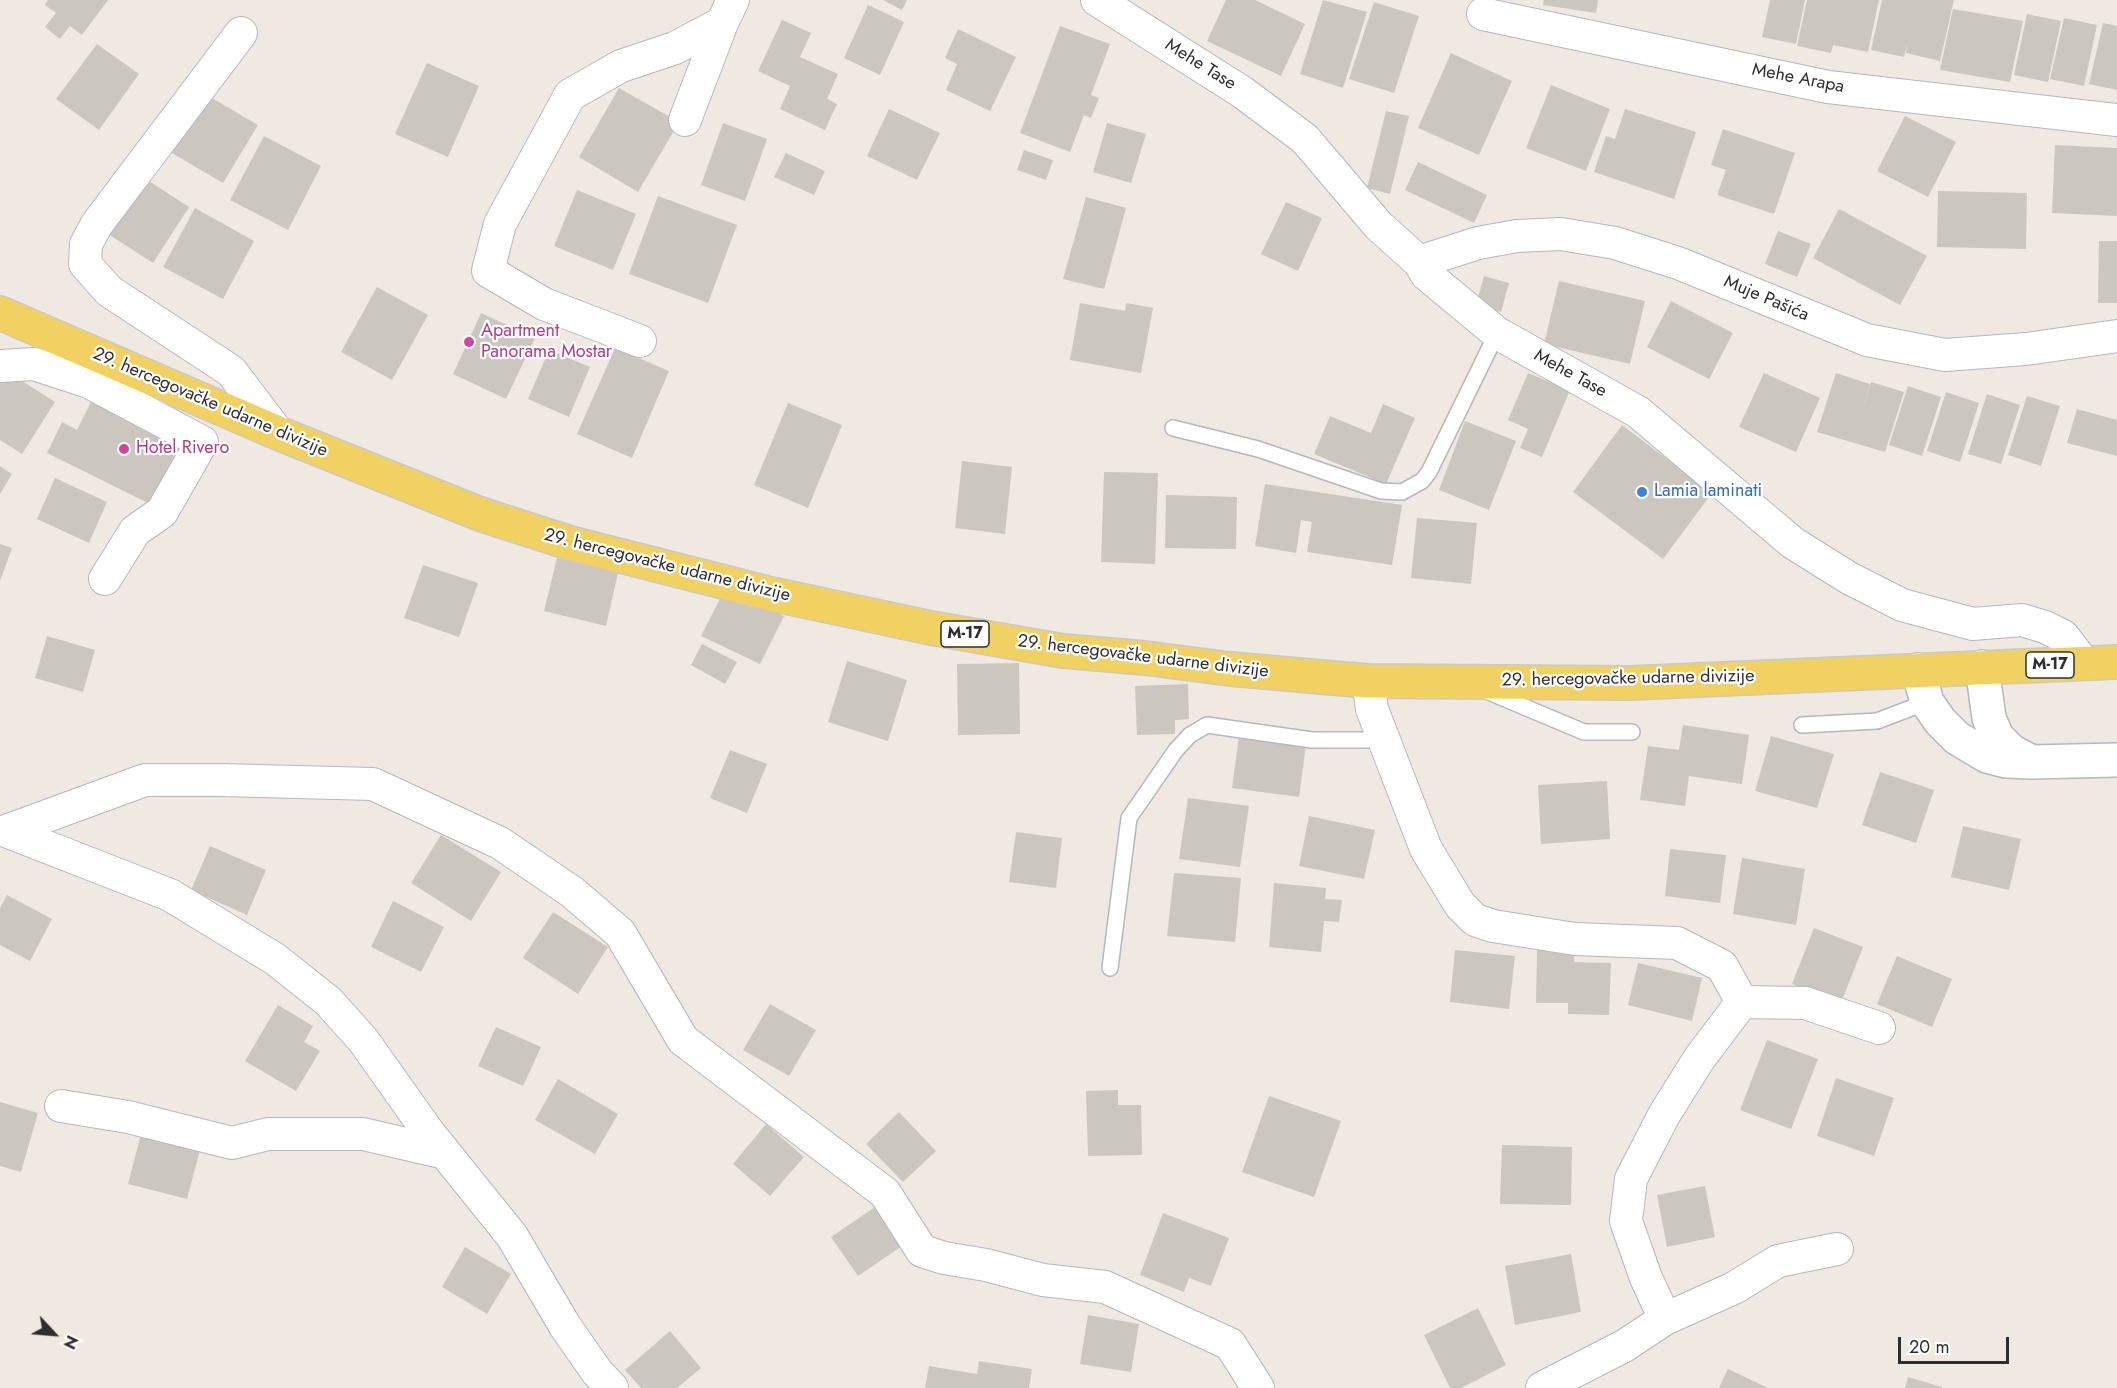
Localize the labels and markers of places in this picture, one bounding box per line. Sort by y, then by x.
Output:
place label: Apartment Panorama Mostar [481,321,612,364]
marker: Apartment Panorama Mostar [462,335,476,349]
place label: Hotel Rivero [136,438,229,460]
marker: Hotel Rivero [117,442,131,456]
place label: Lamia laminati [1654,481,1762,503]
marker: Lamia laminati [1635,485,1649,499]

